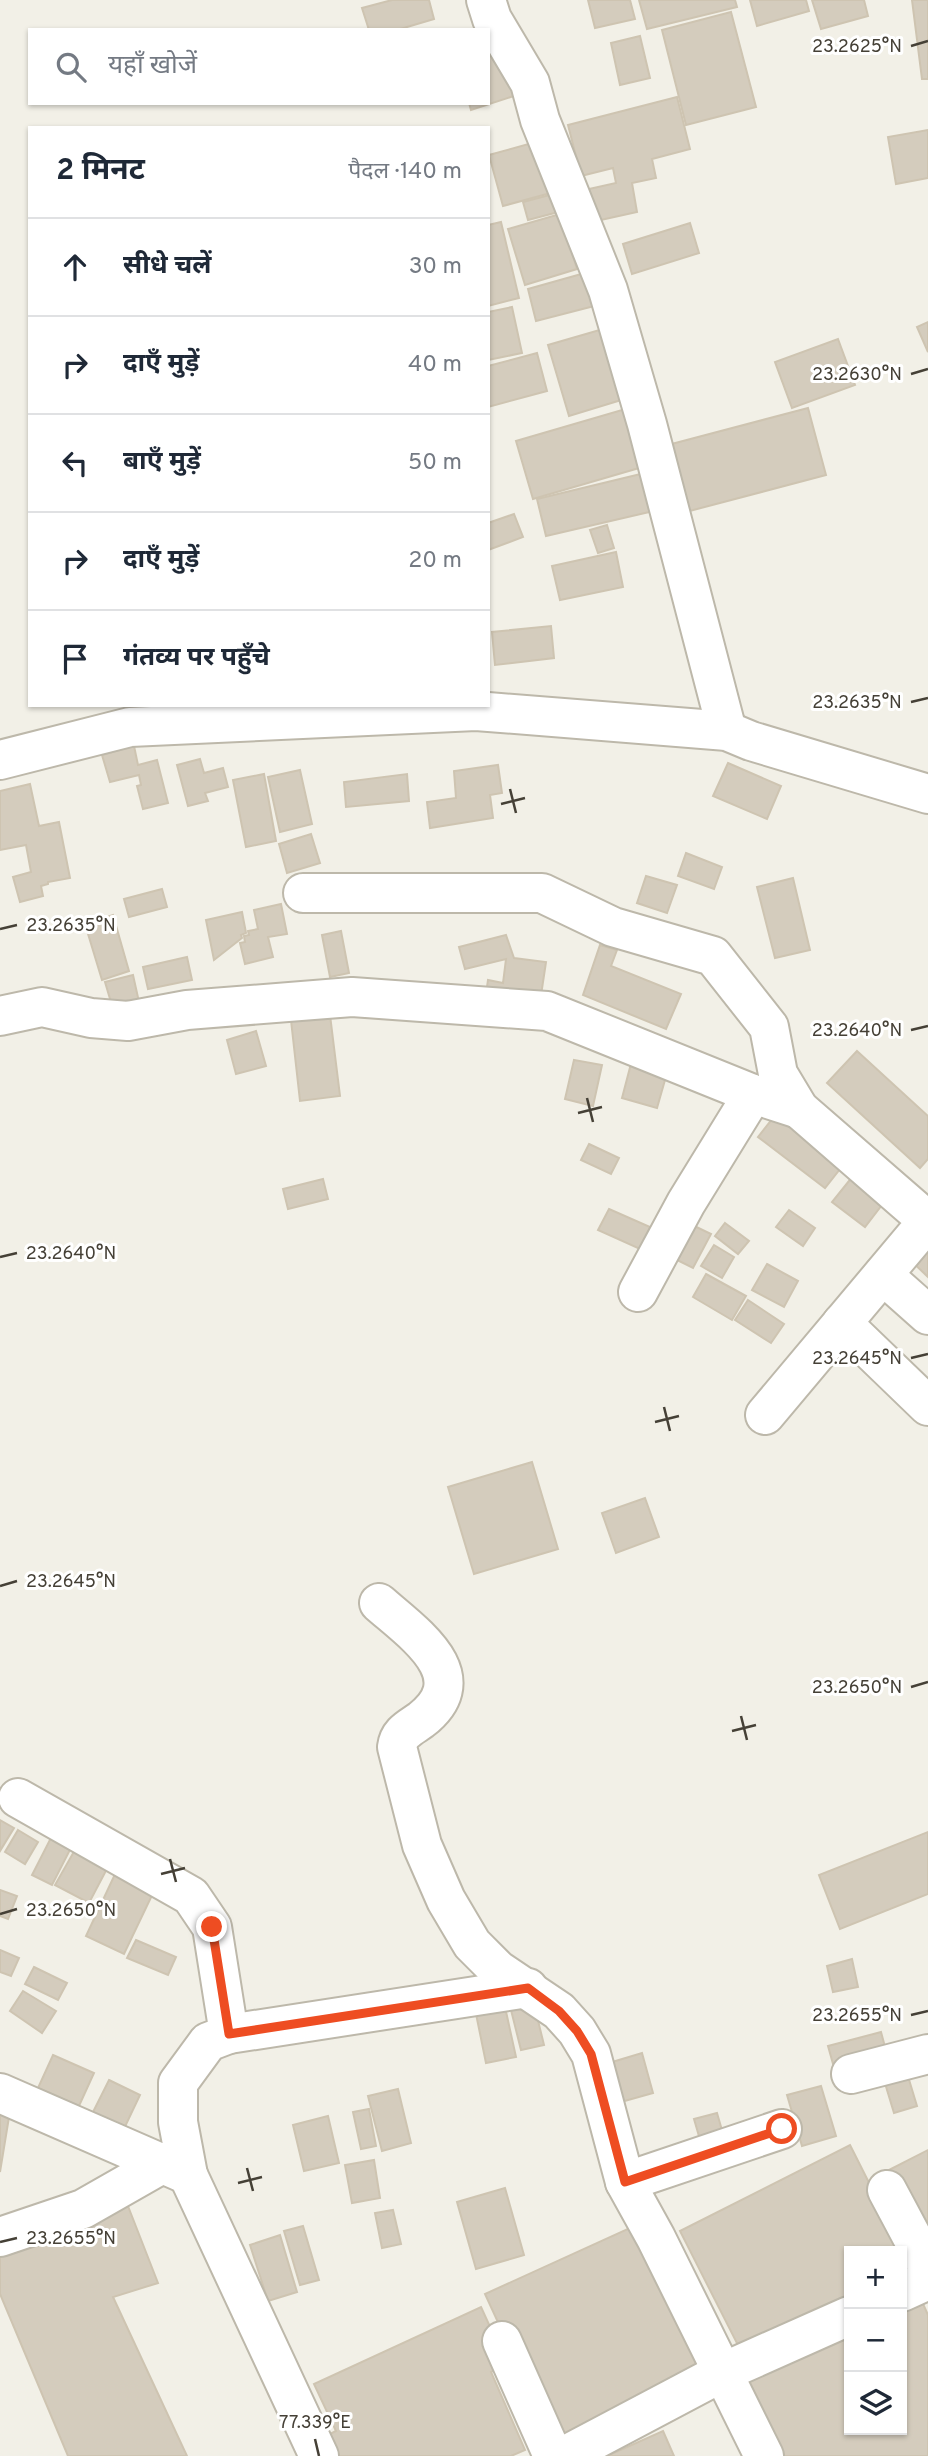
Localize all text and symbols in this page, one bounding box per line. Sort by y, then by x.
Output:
search box [28,28,490,105]
text: 23.2625°N [812,36,902,59]
icon: search [52,48,90,86]
text: यहाँ खोजें [108,50,197,83]
text: 2 मिनट [56,153,145,190]
text: पैदल · 140 m [348,158,462,187]
icon: ahead [56,248,94,286]
text: सीधे चलें [123,250,211,283]
text: 30 m [409,253,462,282]
icon: right [56,346,94,384]
text: दाएँ मुड़ें [123,348,199,381]
text: 40 m [408,351,462,380]
text: 23.2630°N [812,364,902,387]
icon: left [56,444,94,482]
text: बाएँ मुड़ें [123,446,201,479]
text: 50 m [408,449,462,478]
icon: right [56,542,94,580]
text: दाएँ मुड़ें [123,544,199,577]
text: 20 m [408,547,462,576]
icon: arrive [56,640,94,678]
text: गंतव्य पर पहुँचे [123,642,270,675]
text: 23.2635°N [812,692,902,715]
text: 23.2635°N [26,915,116,938]
text: 23.2640°N [812,1020,902,1043]
text: 23.2640°N [26,1243,116,1266]
text: 23.2645°N [812,1348,902,1371]
text: 23.2645°N [26,1571,116,1594]
text: 23.2650°N [812,1677,902,1700]
text: 23.2650°N [26,1900,116,1923]
route end [196,1911,227,1942]
text: 23.2655°N [812,2005,902,2028]
route start [766,2113,797,2144]
text: 23.2655°N [26,2228,116,2251]
map controls [844,2246,907,2435]
button: + [844,2246,907,2309]
button: − [844,2309,907,2372]
button: layers [844,2372,907,2435]
text: 77.339°E [279,2412,351,2435]

